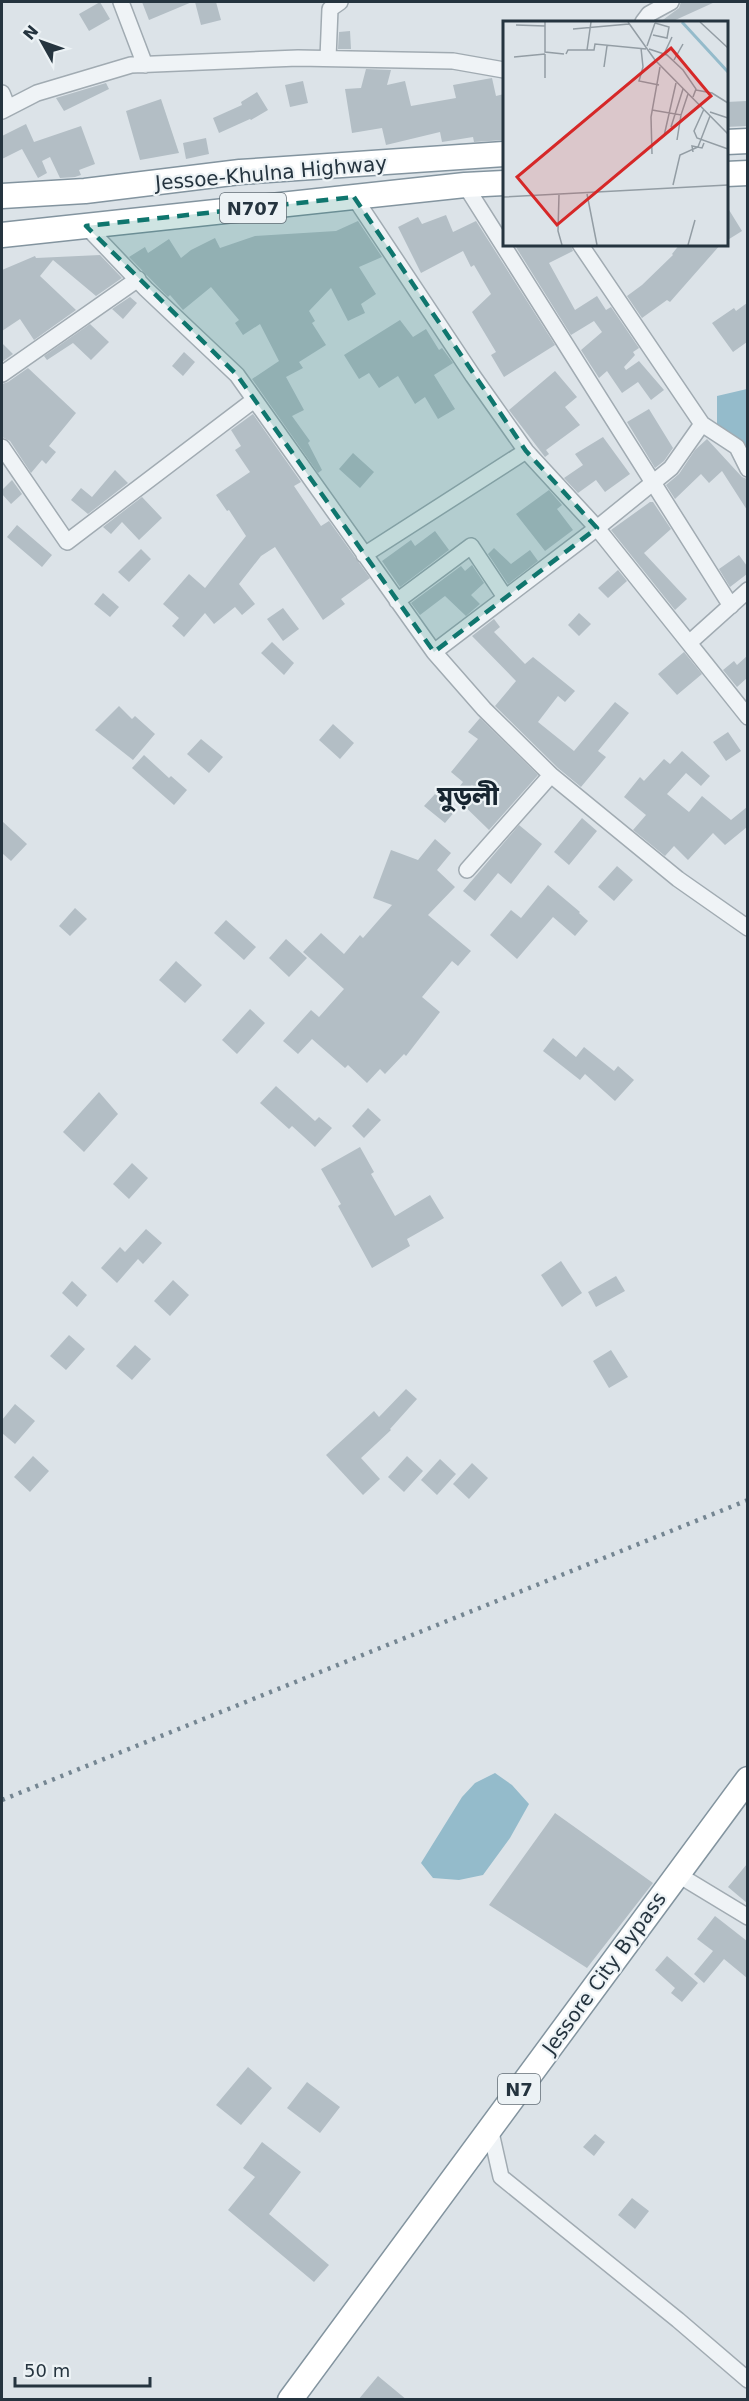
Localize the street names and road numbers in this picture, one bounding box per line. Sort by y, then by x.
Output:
street label: Jessoe-Khulna Highway [152,151,388,195]
road number: N707 [220,193,286,223]
street label: Jessore City Bypass [536,1887,671,2060]
road number: N7 [498,2074,540,2104]

